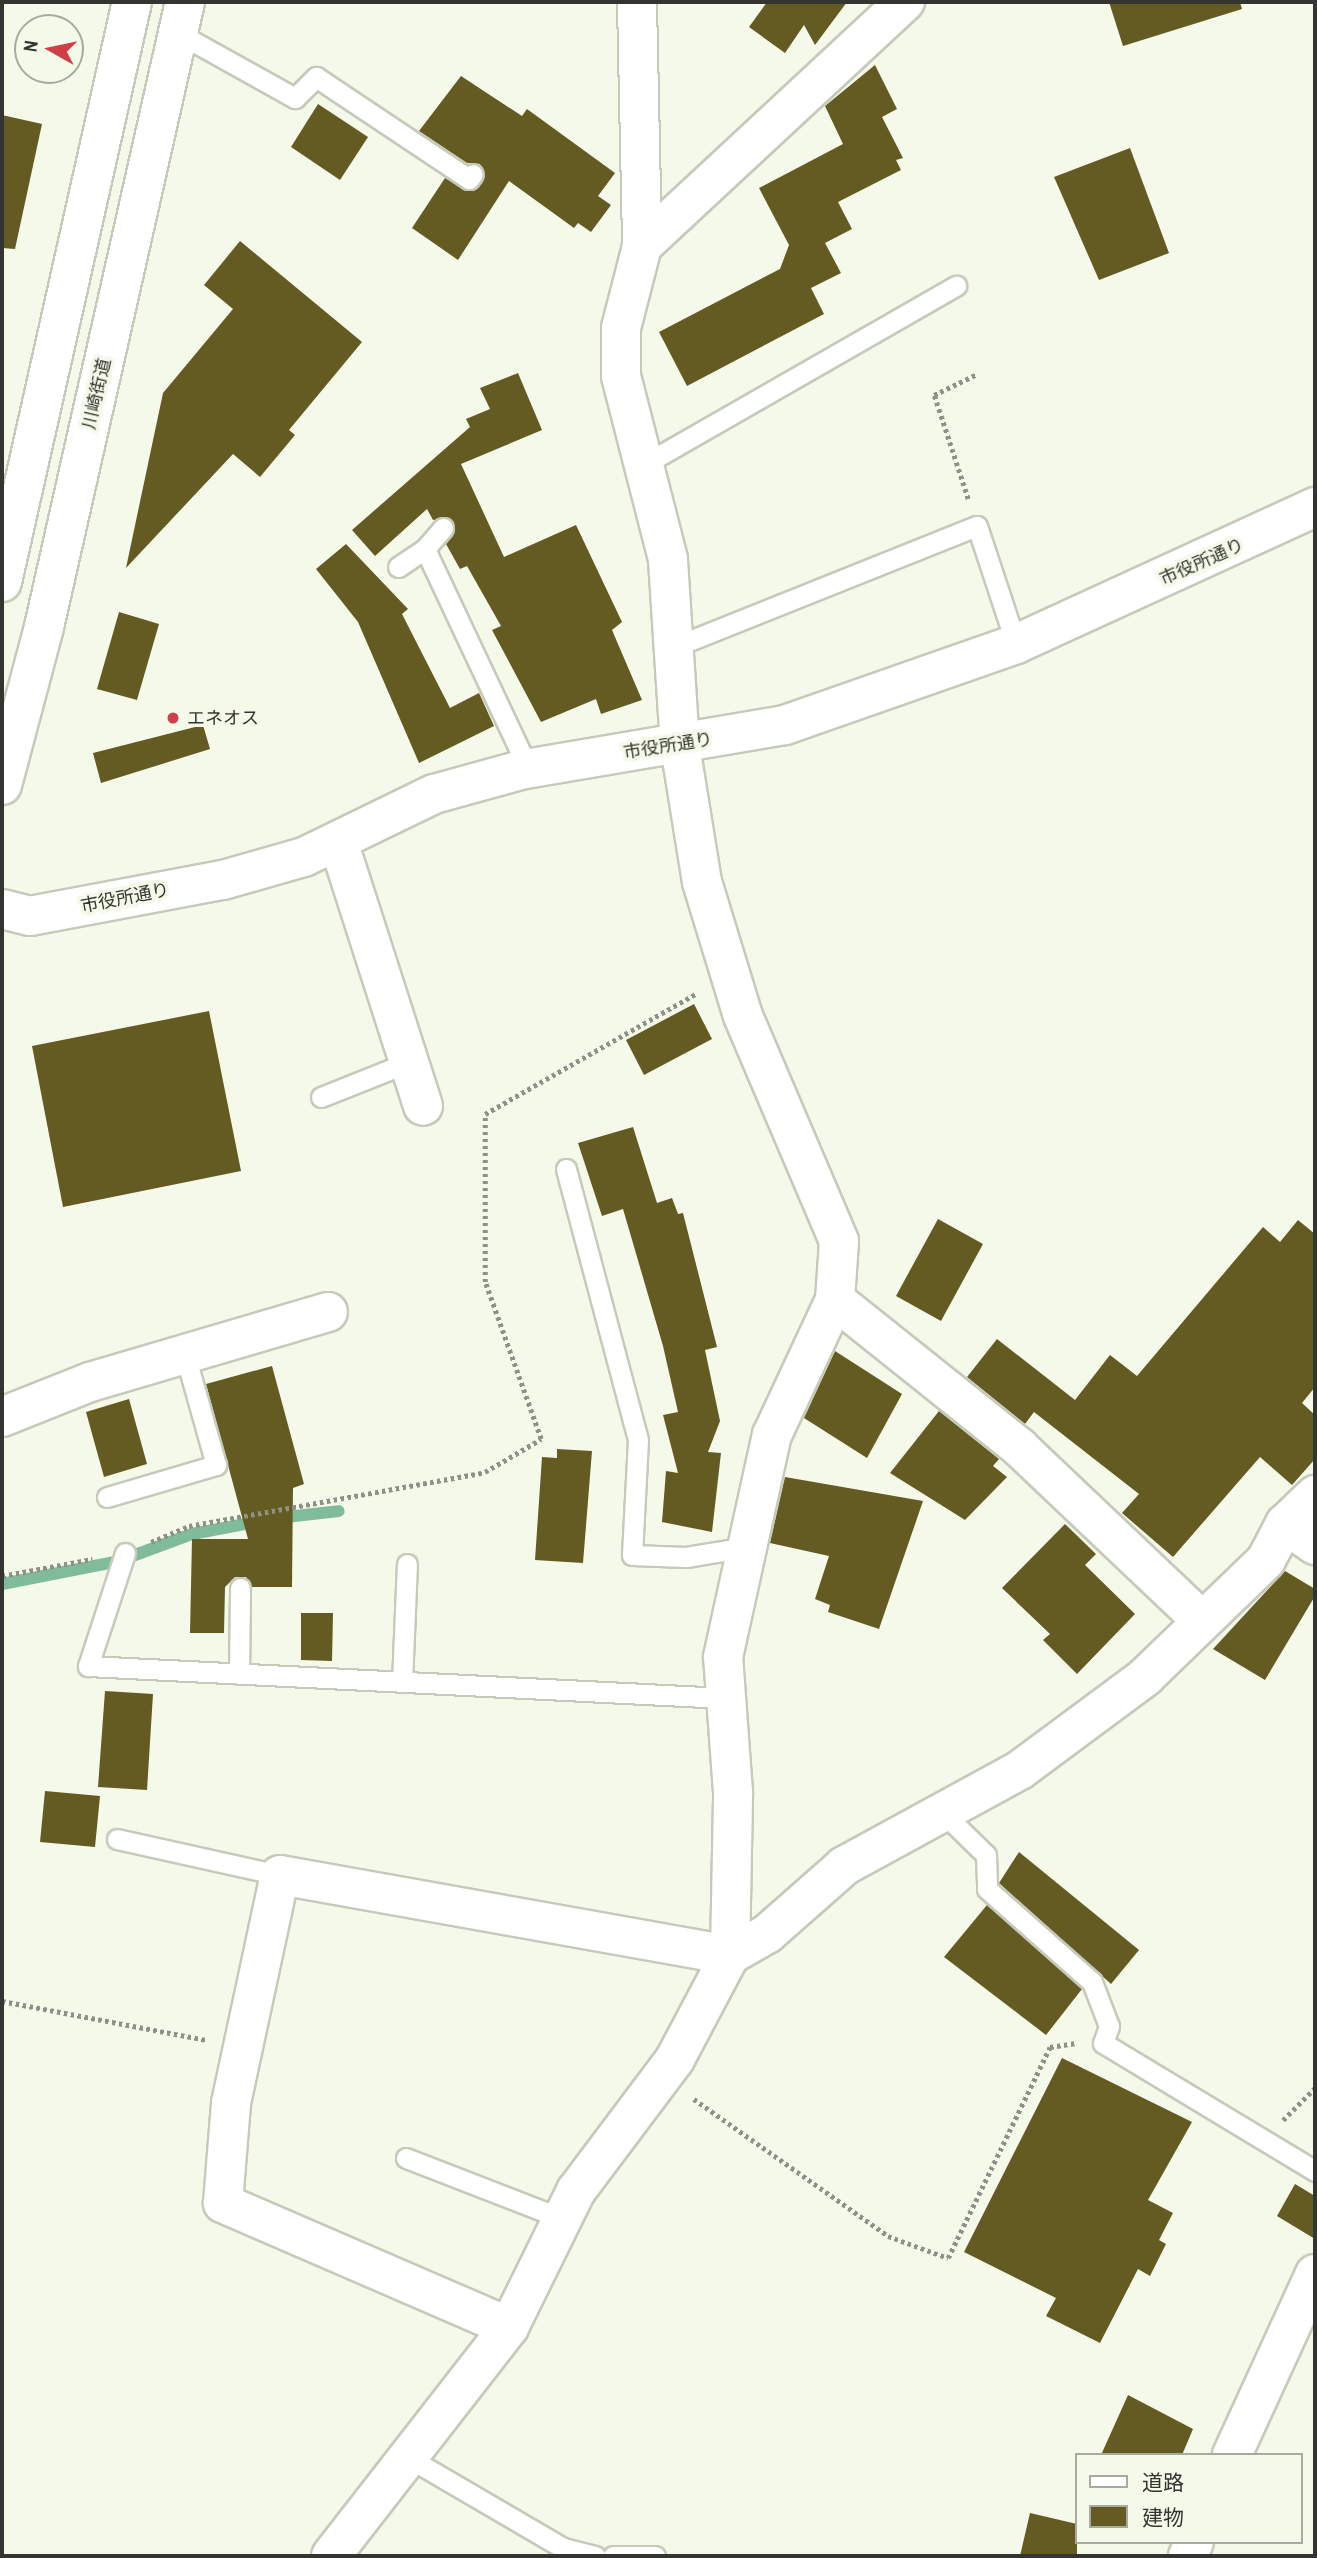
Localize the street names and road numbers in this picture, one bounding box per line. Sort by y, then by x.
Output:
street label: 川崎街道 [78,356,116,432]
street label: 市役所通り [1156,534,1248,590]
street label: 市役所通り [622,728,714,764]
street label: 市役所通り [79,879,171,917]

